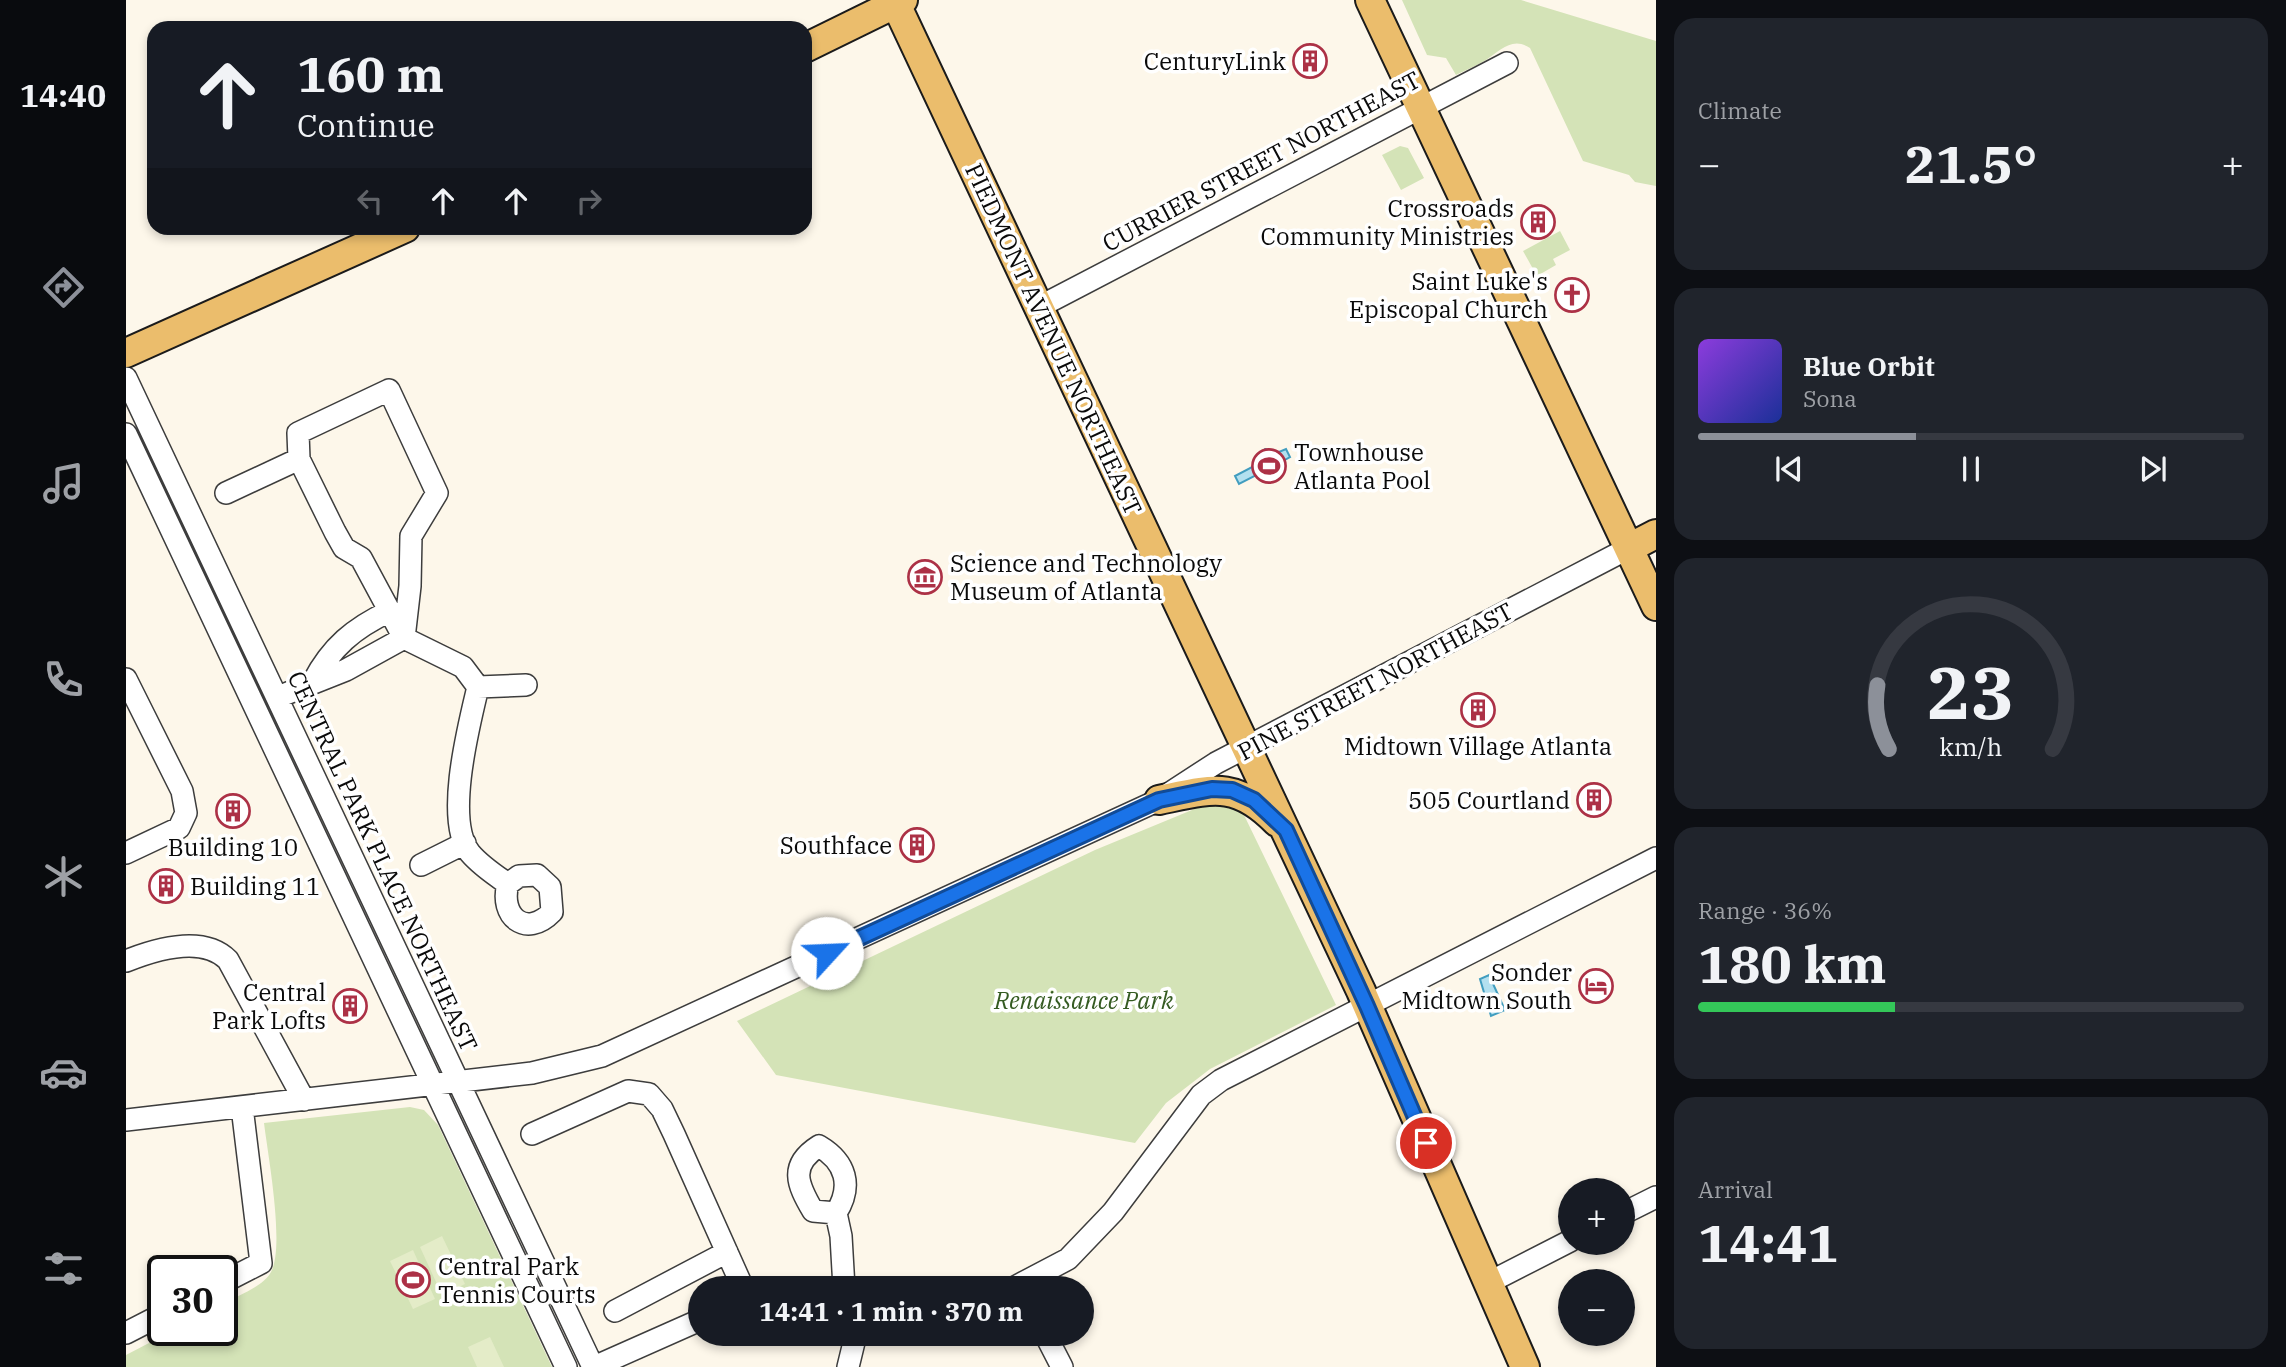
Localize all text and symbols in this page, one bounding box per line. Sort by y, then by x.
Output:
text: 160 m [297,42,444,105]
building icon: CenturyLink [1291,42,1329,80]
place label: CenturyLink [1144,45,1286,77]
icon: ahead [182,49,273,140]
street label: CURRIER STREET NORTHEAST [1096,63,1426,259]
text: 14:40 [20,74,106,116]
text: Climate [1698,95,1782,125]
text: Continue [297,104,435,146]
text: 21.5° [1905,130,2037,197]
text: − [1698,139,1721,188]
text: + [2221,139,2244,188]
street label: PIEDMONT AVENUE NORTHEAST [958,158,1150,520]
icon: left [351,182,389,220]
icon: ahead [424,182,462,220]
icon: ahead [497,182,535,220]
icon: right [570,182,608,220]
place label: Crossroads Community Ministries [1261,192,1514,252]
building icon: Crossroads Community Ministries [1519,203,1557,241]
icon: directions [39,263,88,312]
place label: Saint Luke's Episcopal Church [1349,265,1548,325]
church icon: Saint Luke's Episcopal Church [1553,276,1591,314]
text: Blue Orbit [1803,349,1935,383]
text: Sona [1803,383,1857,413]
place label: Townhouse Atlanta Pool [1294,436,1430,496]
sports icon: Townhouse Atlanta Pool [1250,447,1288,485]
icon: previous [1770,450,1808,488]
icon: pause [1952,450,1990,488]
icon: next [2134,450,2172,488]
icon: music [39,459,88,508]
place label: Science and Technology Museum of Atlanta [950,547,1222,607]
museum icon: Science and Technology Museum of Atlanta [906,558,944,596]
street label: PINE STREET NORTHEAST [1232,595,1518,767]
text: 23 [1927,645,2015,740]
icon: phone [39,655,88,704]
street label: CENTRAL PARK PLACE NORTHEAST [281,666,485,1056]
building icon: Midtown Village Atlanta [1459,691,1497,729]
place label: Midtown Village Atlanta [1344,730,1612,762]
text: km/h [1939,730,2003,763]
building icon: 505 Courtland [1575,781,1613,819]
place label: 505 Courtland [1408,784,1570,816]
building icon: Building 10 [214,792,252,830]
building icon: Southface [898,826,936,864]
place label: Southface [780,829,892,861]
place label: Building 10 [168,831,298,863]
icon: climate [39,852,88,901]
building icon: Building 11 [147,867,185,905]
place label: Building 11 [190,870,320,902]
text: Range · 36% [1698,895,1832,925]
position arrow [790,916,864,990]
text: 180 km [1698,930,1887,997]
place label: Sonder Midtown South [1402,956,1572,1016]
hotel icon: Sonder Midtown South [1577,967,1615,1005]
place label: Central Park Lofts [212,976,326,1036]
park label: Renaissance Park [993,984,1174,1016]
building icon: Central Park Lofts [331,987,369,1025]
icon: car [39,1048,88,1097]
pin [1396,1113,1456,1173]
icon: arrive [1407,1124,1445,1162]
text: Arrival [1698,1174,1773,1204]
map controls [1558,1178,1635,1346]
button: + [1558,1178,1635,1255]
text: 14:41 [1698,1209,1839,1276]
icon: filters [39,1244,88,1293]
place label: Central Park Tennis Courts [438,1250,596,1310]
speed limit sign: 30 [147,1255,238,1346]
sports icon: Central Park Tennis Courts [394,1261,432,1299]
button: − [1558,1269,1635,1346]
text: 14:41 · 1 min · 370 m [759,1294,1023,1328]

